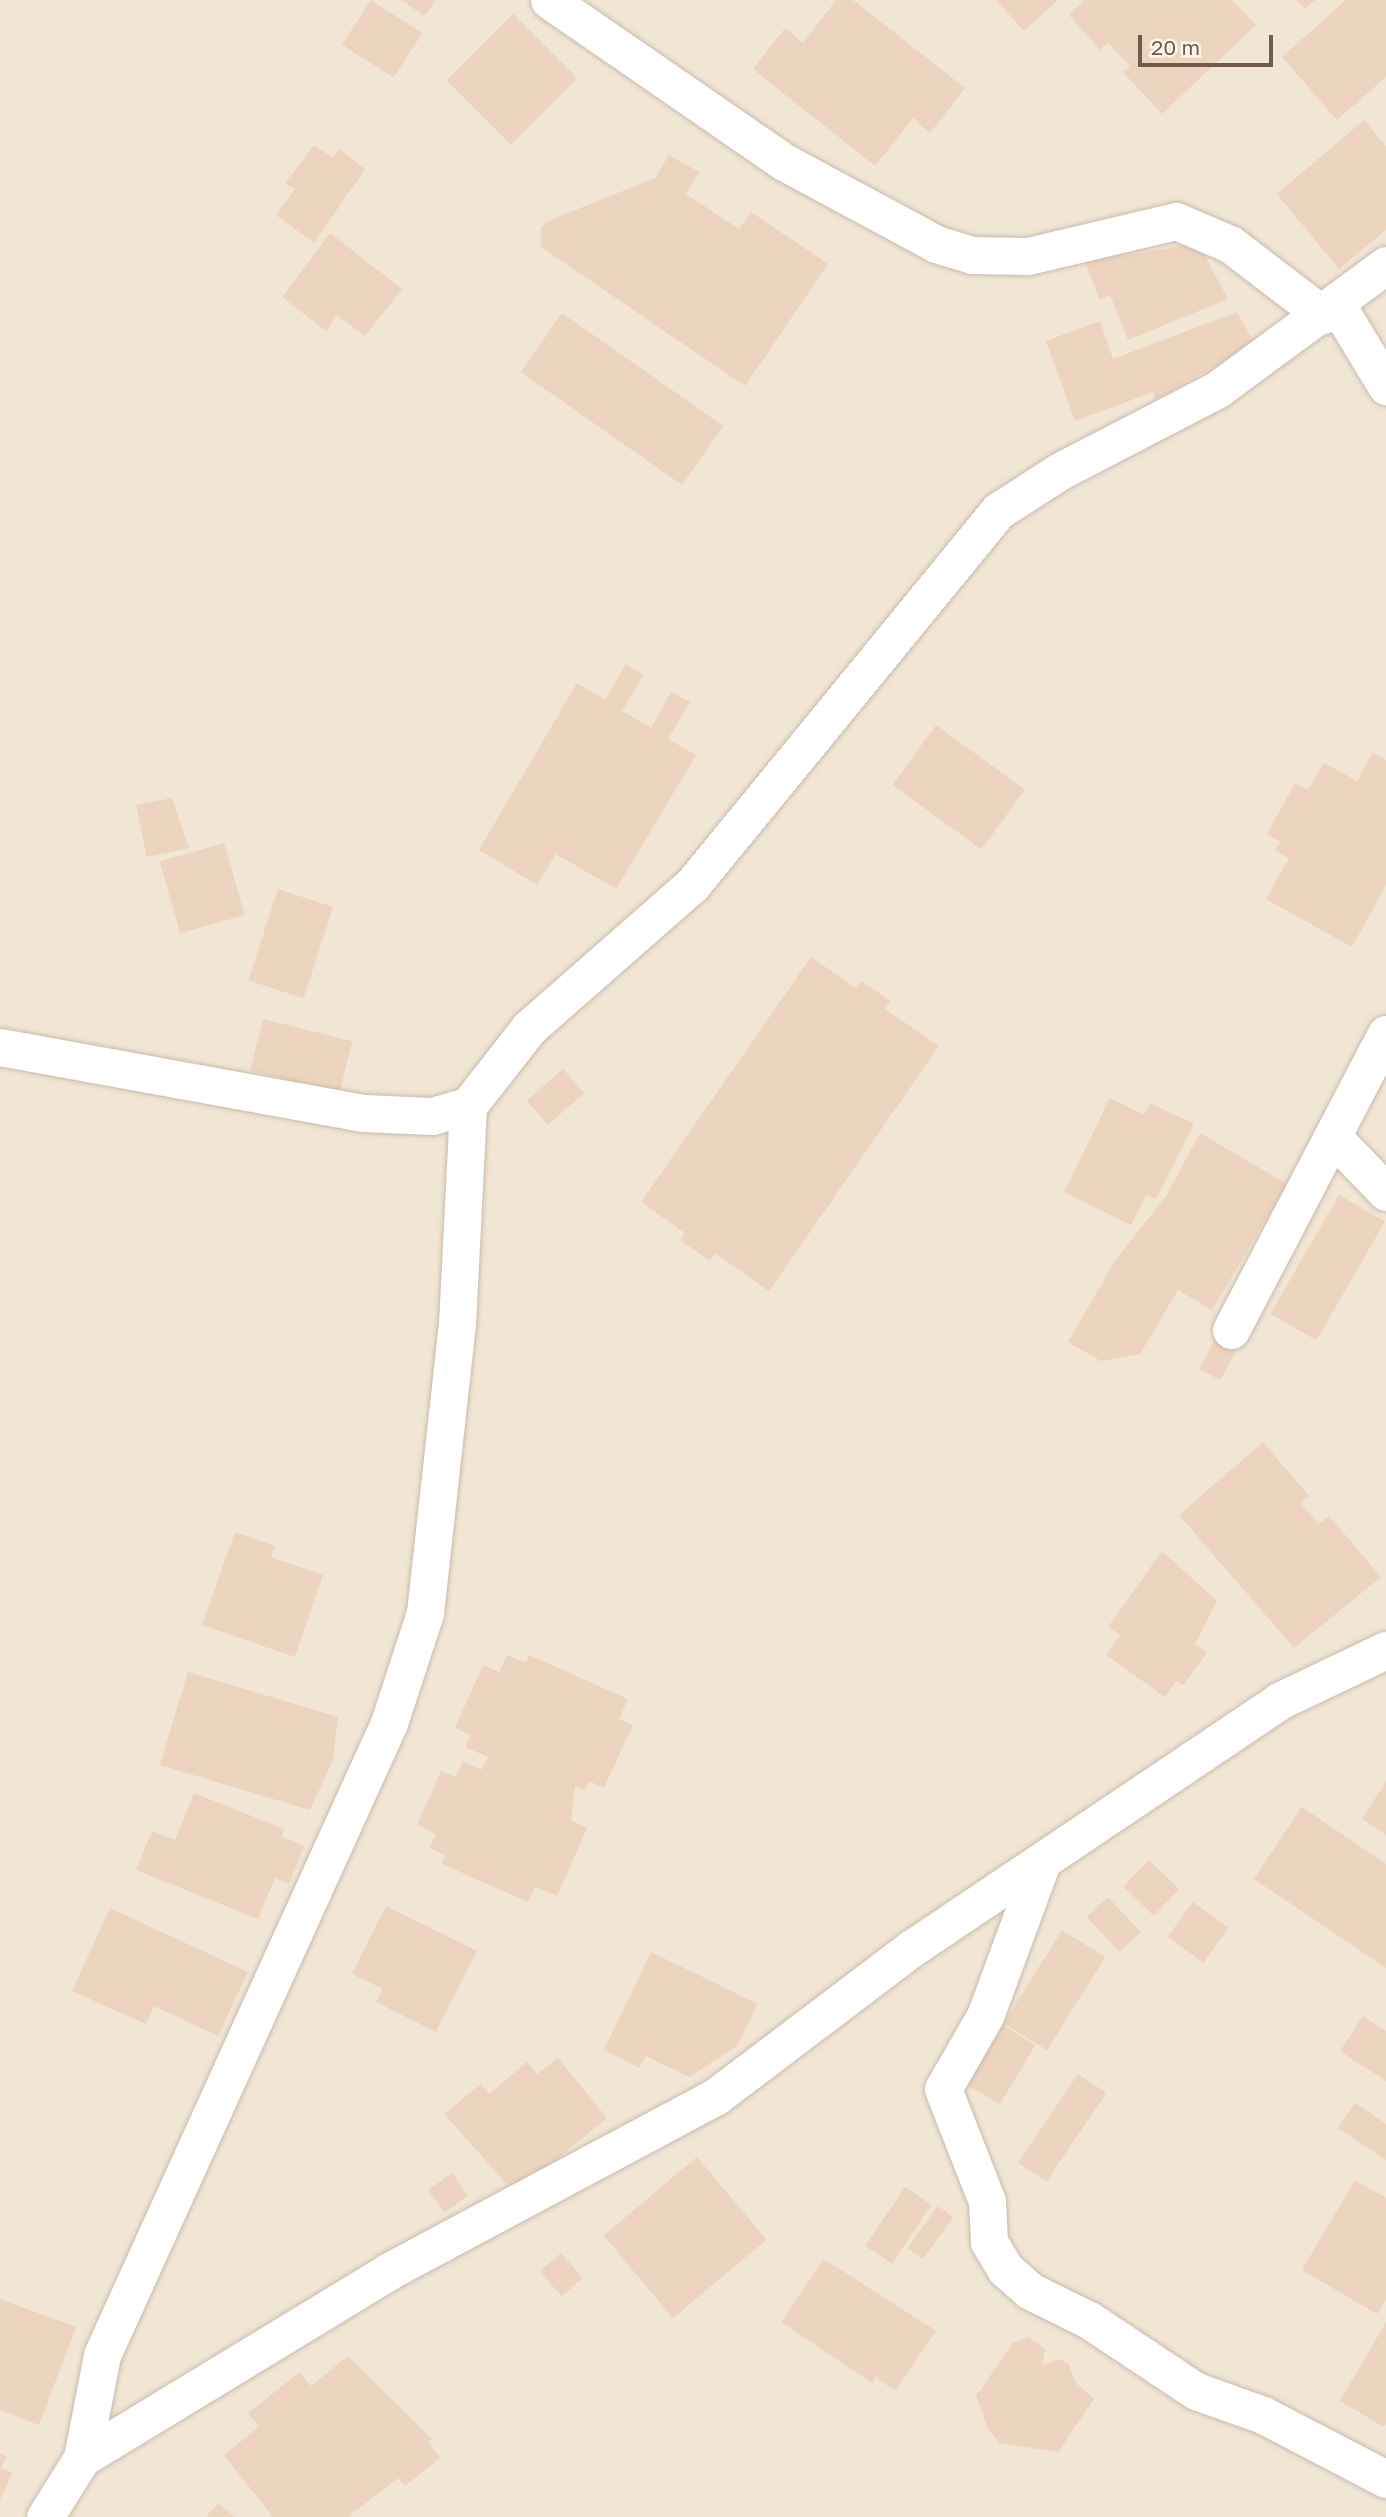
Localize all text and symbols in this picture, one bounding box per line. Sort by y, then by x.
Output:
scale bar [1141,21,1276,65]
text: 20 m [1151,34,1200,60]

